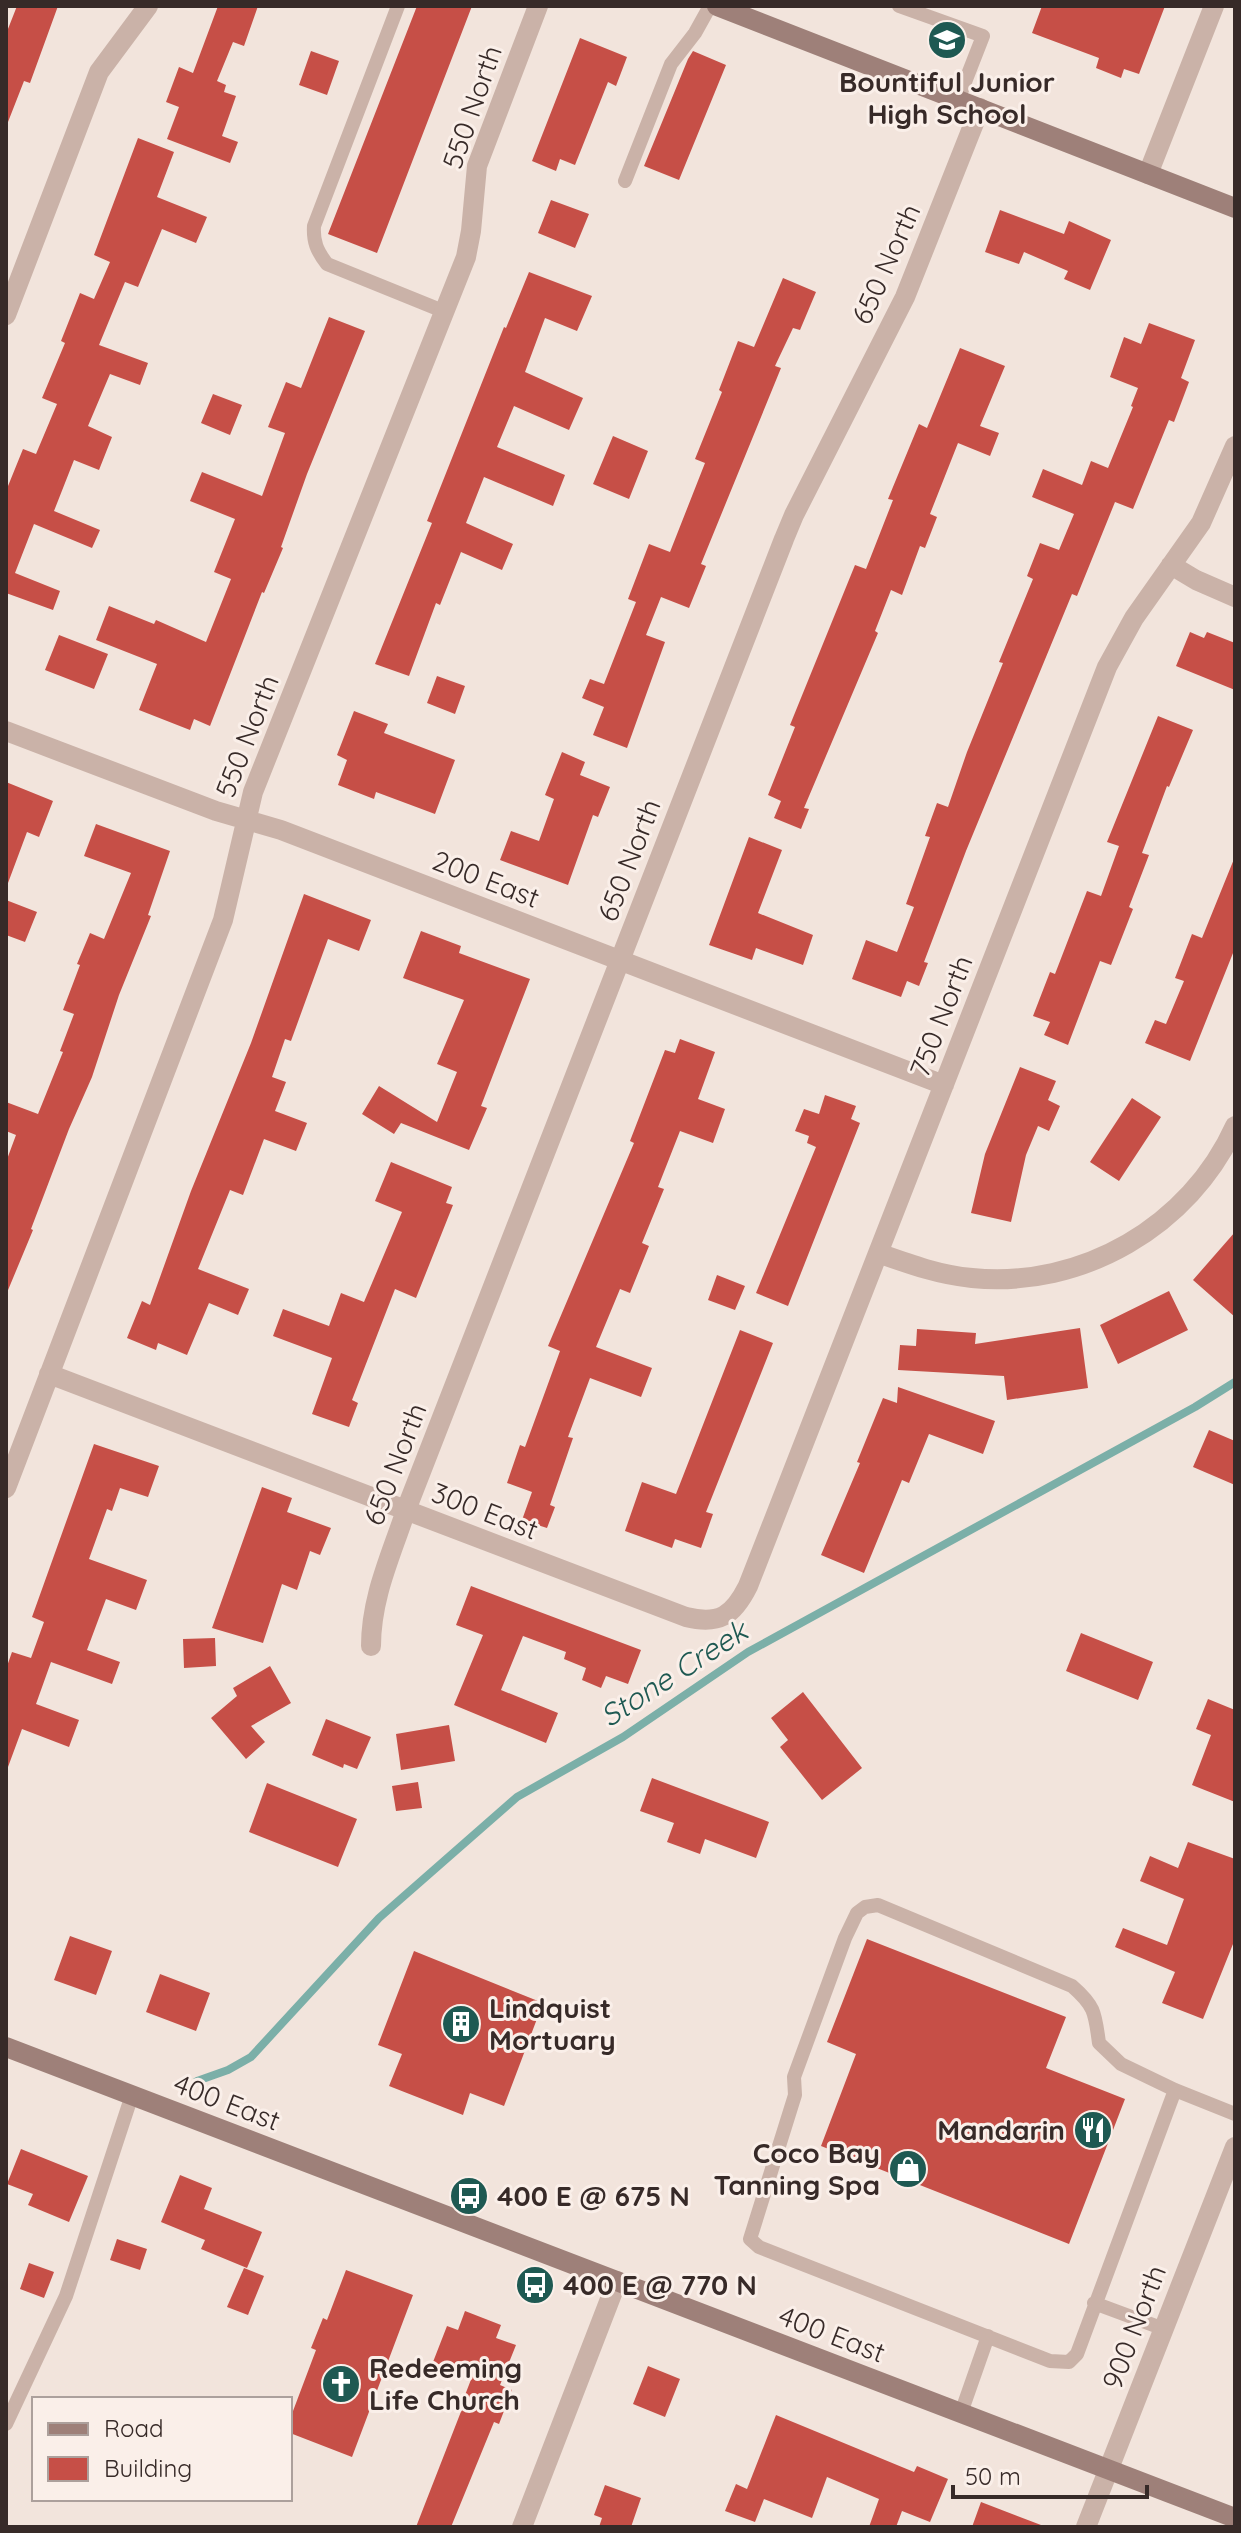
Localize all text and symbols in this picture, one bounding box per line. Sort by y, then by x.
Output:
school or university icon: Bountiful Junior High School [926,19,968,61]
street label: 550 North [434,40,509,173]
place label: Bountiful Junior High School [839,64,1055,131]
street label: 650 North [844,198,928,329]
street label: 550 North [207,670,286,802]
street label: 650 North [589,794,668,926]
street label: 200 East [428,842,545,915]
street label: 750 North [901,950,980,1082]
street label: 650 North [355,1398,434,1530]
street label: 300 East [427,1474,543,1547]
water label: Stone Creek [593,1610,757,1735]
place label: Lindquist Mortuary [489,1990,616,2057]
building icon: Lindquist Mortuary [440,2003,482,2045]
street label: 400 East [169,2065,285,2138]
restaurant icon: Mandarin [1072,2109,1114,2151]
place label: Mandarin [937,2112,1065,2147]
place label: Coco Bay Tanning Spa [713,2135,880,2202]
shop icon: Coco Bay Tanning Spa [887,2148,929,2190]
bus stop icon: 400 E @ 675 N [448,2175,490,2217]
place label: 400 E @ 675 N [497,2178,690,2213]
street label: 900 North [1094,2260,1173,2394]
bus stop icon: 400 E @ 770 N [514,2264,556,2306]
place label: 400 E @ 770 N [563,2267,757,2302]
street label: 400 East [774,2297,890,2370]
place label: Redeeming Life Church [369,2350,522,2417]
church icon: Redeeming Life Church [320,2363,362,2405]
legend [32,2397,292,2501]
text: Road [104,2413,164,2443]
scale bar [953,2449,1147,2499]
text: Building [104,2453,192,2483]
text: 50 m [965,2461,1021,2491]

